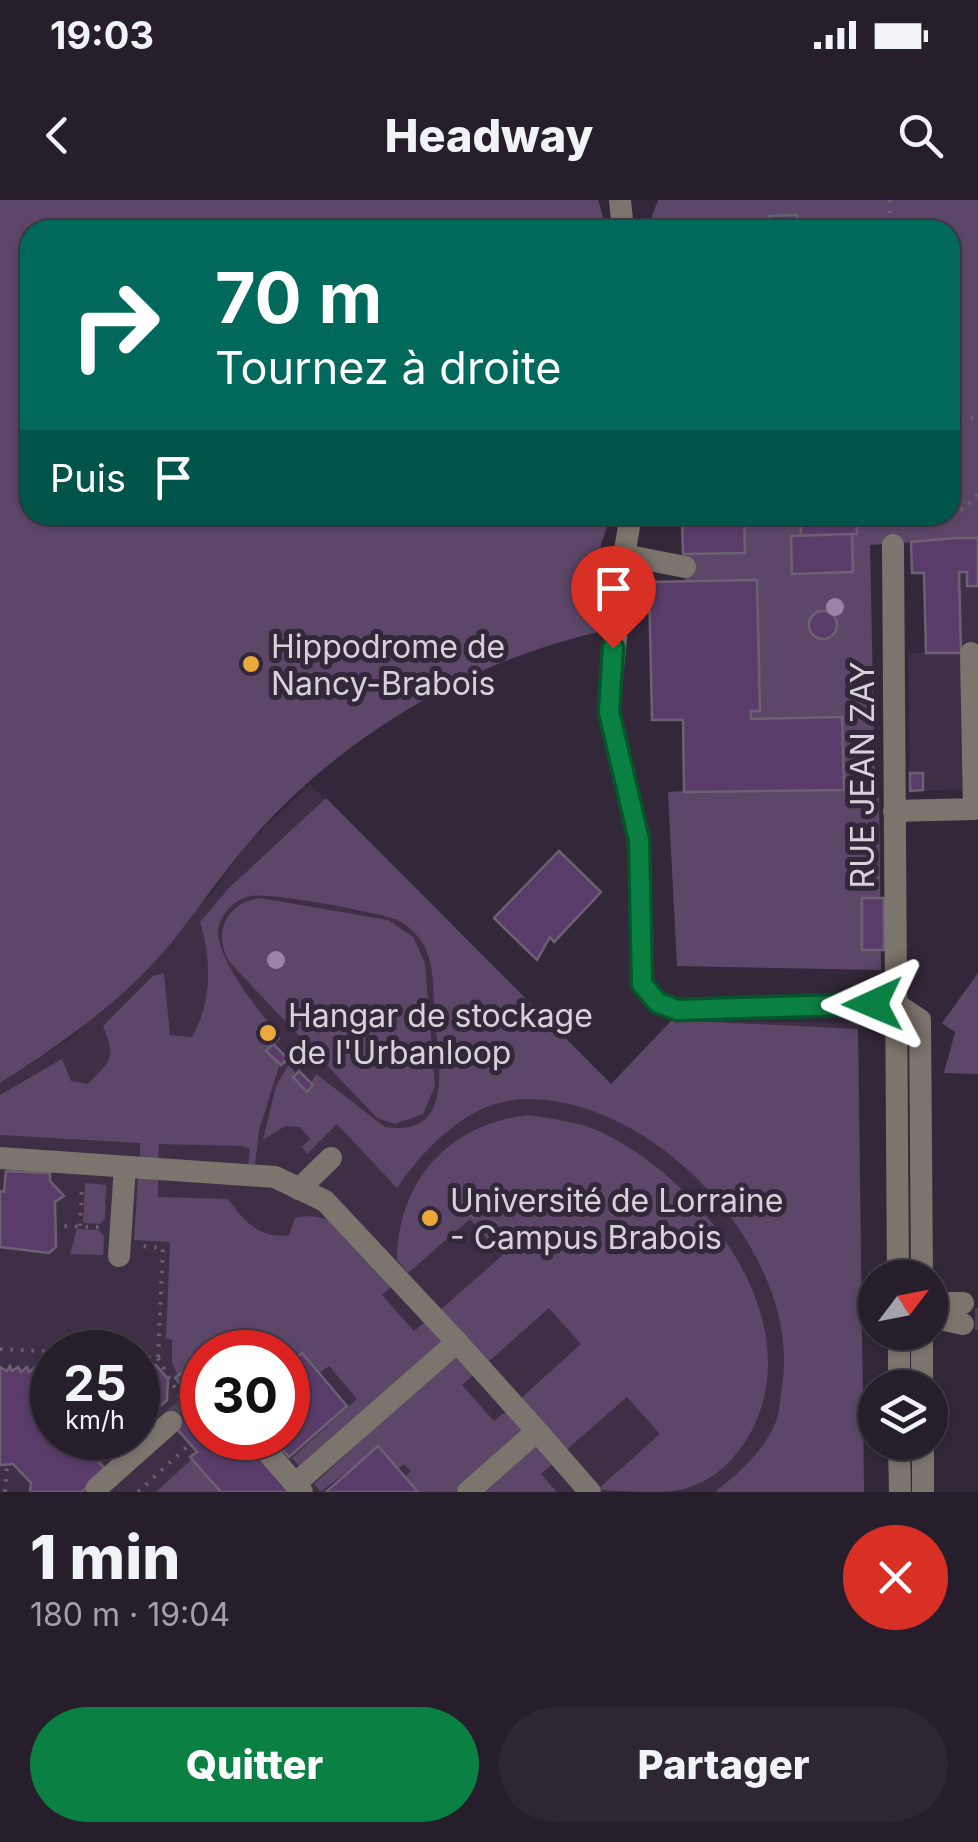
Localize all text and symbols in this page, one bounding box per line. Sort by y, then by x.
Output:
text: 19:03 [50,12,154,58]
icon: back [30,108,85,163]
text: Headway [385,108,593,163]
icon: search [893,108,948,163]
text: 70 m [215,255,382,340]
icon: right [50,260,180,390]
text: Tournez à droite [215,340,562,395]
icon: arrive [146,450,201,505]
text: Puis [50,455,126,501]
pin [571,546,656,649]
icon: arrive [586,561,641,616]
place label: Hippodrome de Nancy-Brabois [271,627,505,703]
marker: Hippodrome de Nancy-Brabois [240,653,262,675]
street label: RUE JEAN ZAY [843,662,882,888]
position arrow [821,952,925,1056]
place label: Hangar de stockage de l'Urbanloop [288,996,593,1072]
marker: Hangar de stockage de l'Urbanloop [257,1022,279,1044]
place label: Université de Lorraine - Campus Brabois [450,1181,783,1257]
marker: Université de Lorraine - Campus Brabois [419,1207,441,1229]
north arrow [858,1260,948,1350]
map controls [858,1260,948,1460]
speed limit sign: 30 [180,1330,310,1460]
text: 25 [63,1353,127,1413]
button: layers [858,1370,948,1460]
text: km/h [65,1405,125,1435]
text: 1 min [30,1521,180,1593]
button: close [843,1525,948,1630]
text: 180 m · 19:04 [30,1595,230,1634]
button: Quitter [30,1707,479,1822]
button: Partager [499,1707,948,1822]

